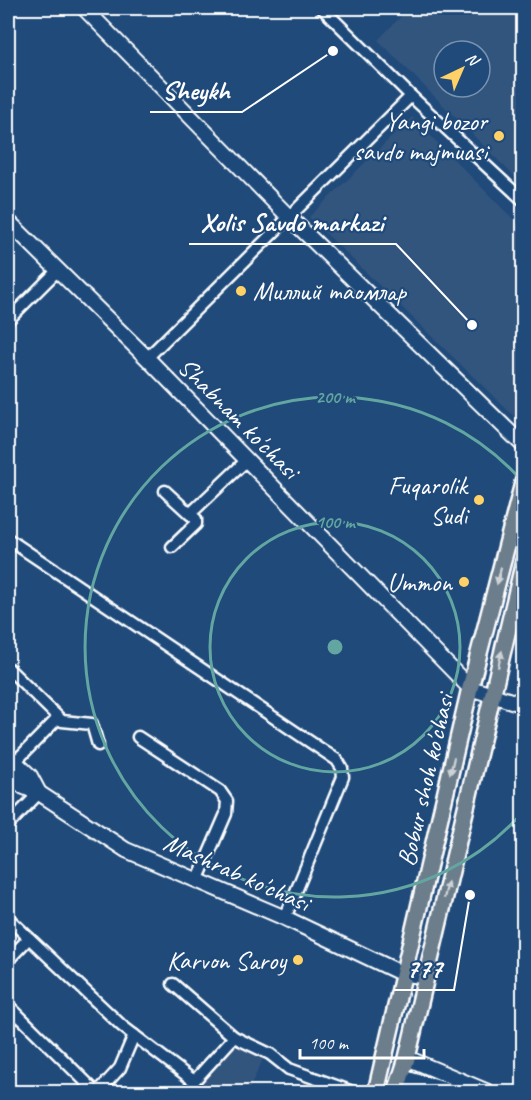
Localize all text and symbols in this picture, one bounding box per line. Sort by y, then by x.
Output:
north arrow [432,39,492,99]
text: N [461,48,484,72]
callout: Sheykh [150,67,242,112]
text: Sheykh [162,73,231,107]
place label: Yangi bozor savdo majmuasi [354,105,490,168]
marker: Yangi bozor savdo majmuasi [492,129,506,143]
callout: Xolis Savdo markazi [189,199,396,244]
text: Xolis Savdo markazi [200,205,387,239]
place label: Миллий таомлар [253,275,407,308]
marker: Миллий таомлар [234,284,248,298]
street label: Shabnam ko'chasi [171,351,309,488]
text: 200 m [316,386,356,408]
place label: Fuqarolik Sudi [388,469,470,532]
marker: Fuqarolik Sudi [472,493,486,507]
text: 100 m [316,511,356,533]
place label: Ummon [387,566,453,599]
one-way arrow [493,567,503,585]
marker: Ummon [457,575,471,589]
centre of rings [325,637,345,657]
one-way arrow [496,650,506,669]
street label: Bobur shoh ko'chasi [390,688,462,869]
one-way arrow [447,756,457,775]
street label: Mashrab ko'chasi [159,826,318,921]
one-way arrow [441,881,451,899]
place label: Karvon Saroy [167,944,288,977]
callout: 777 [394,945,454,990]
text: 777 [406,951,445,985]
marker: Karvon Saroy [291,953,305,967]
scale bar [300,1022,424,1060]
text: 100 m [309,1032,350,1054]

